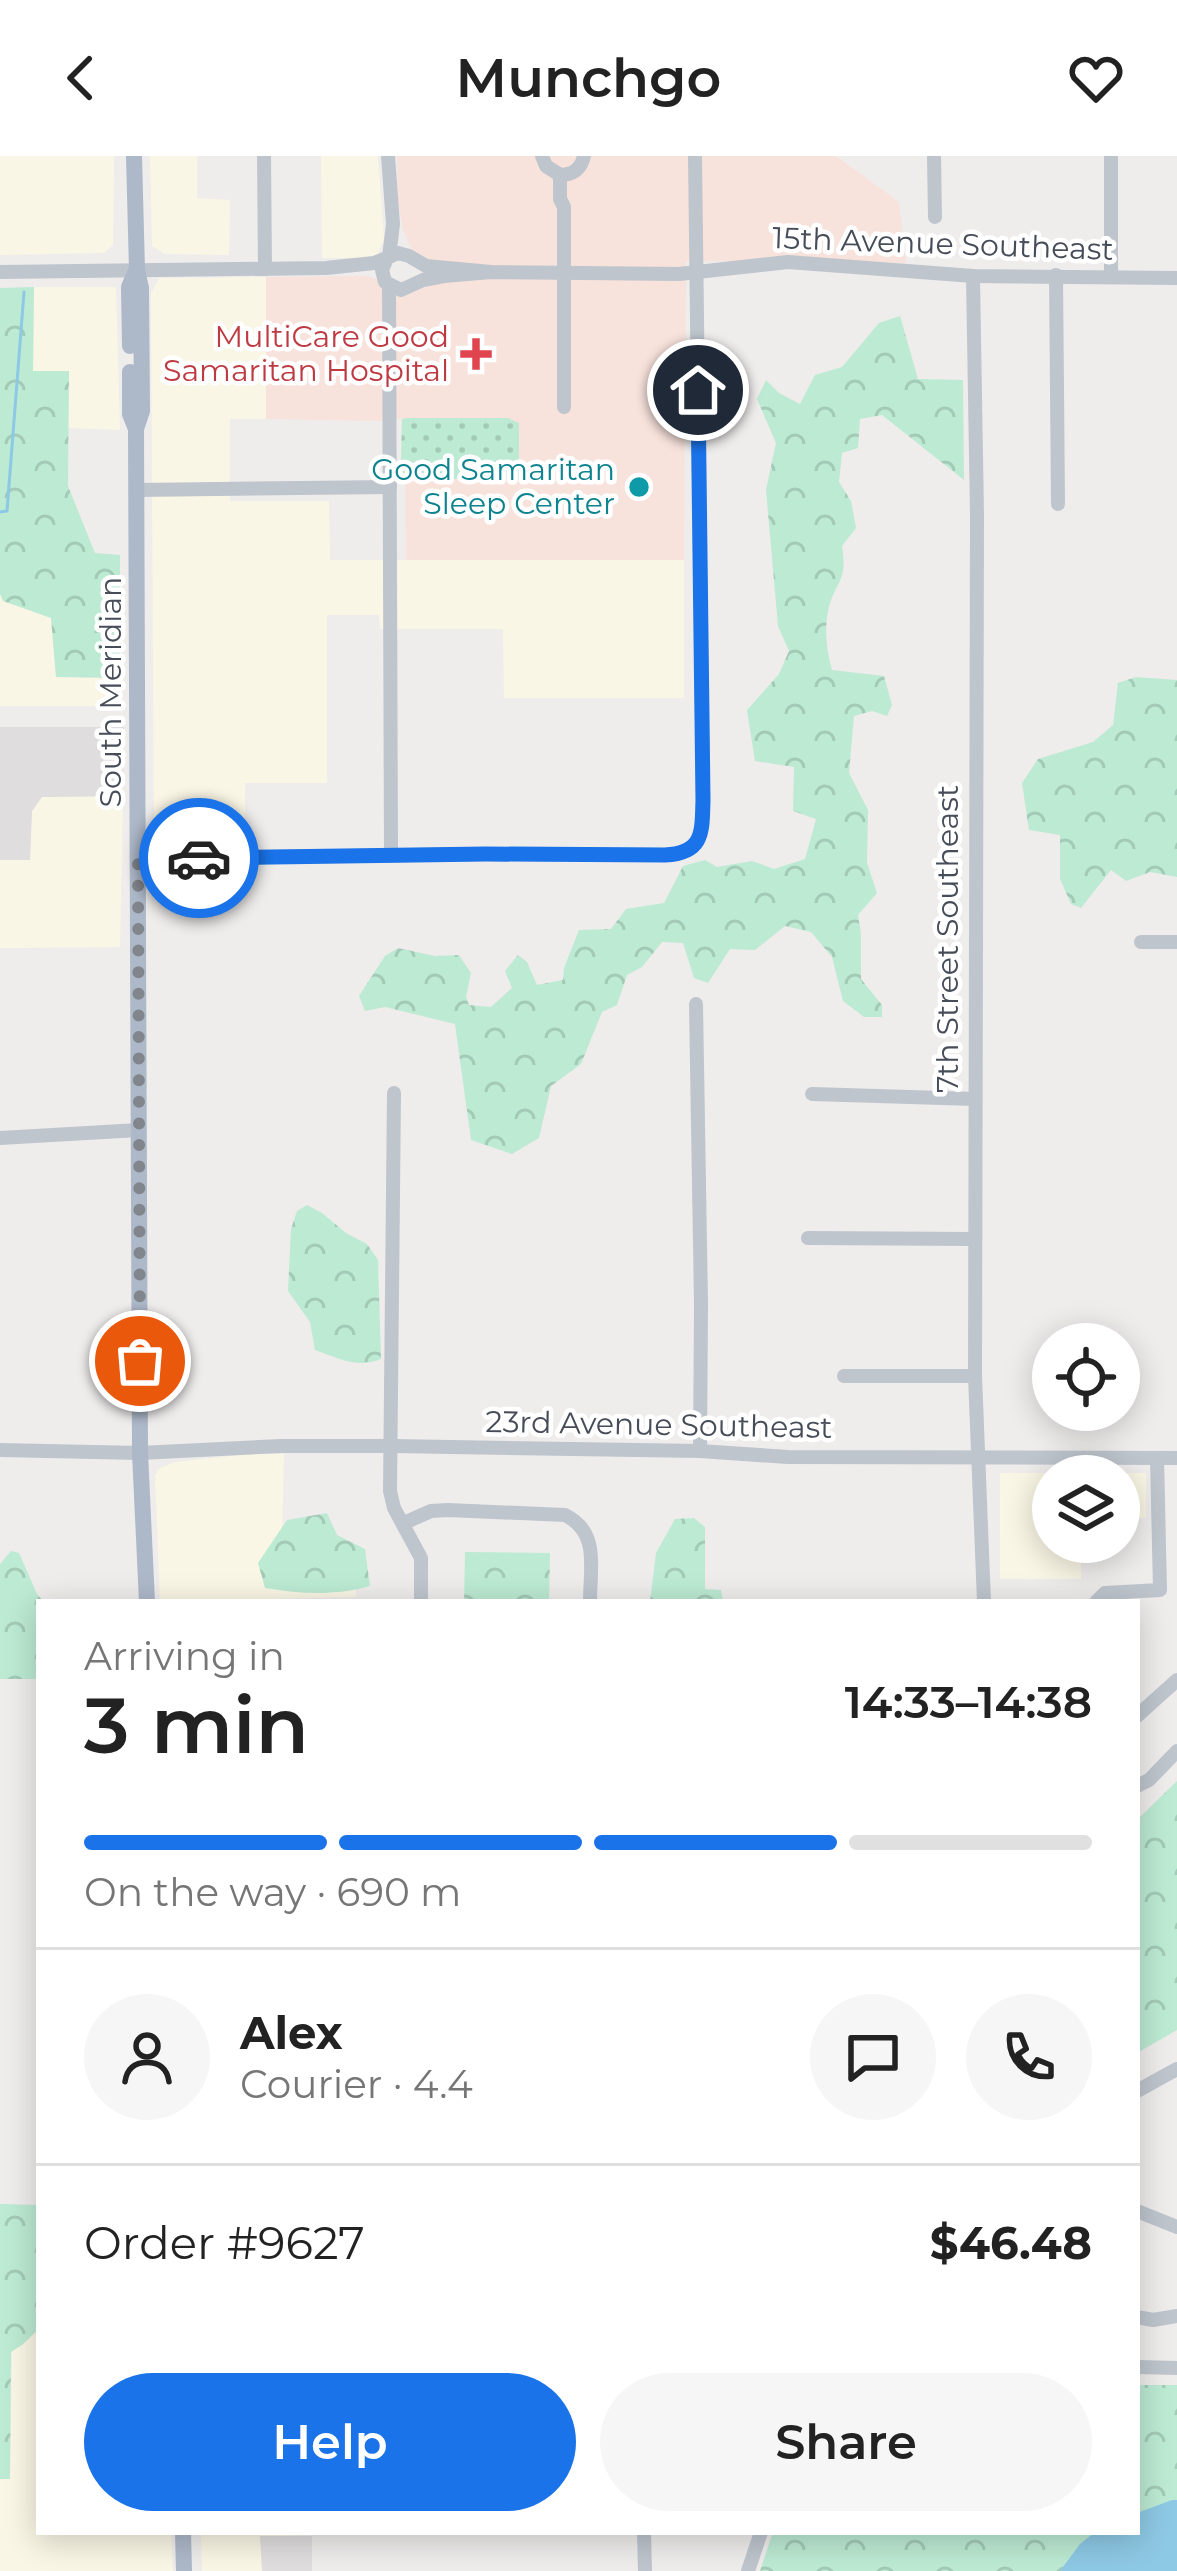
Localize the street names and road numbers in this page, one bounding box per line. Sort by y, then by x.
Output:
street label: 15th Avenue Southeast [772,219,1114,268]
street label: South Meridian [92,577,129,807]
street label: 7th Street Southeast [929,785,966,1093]
street label: 23rd Avenue Southeast [485,1403,833,1446]

